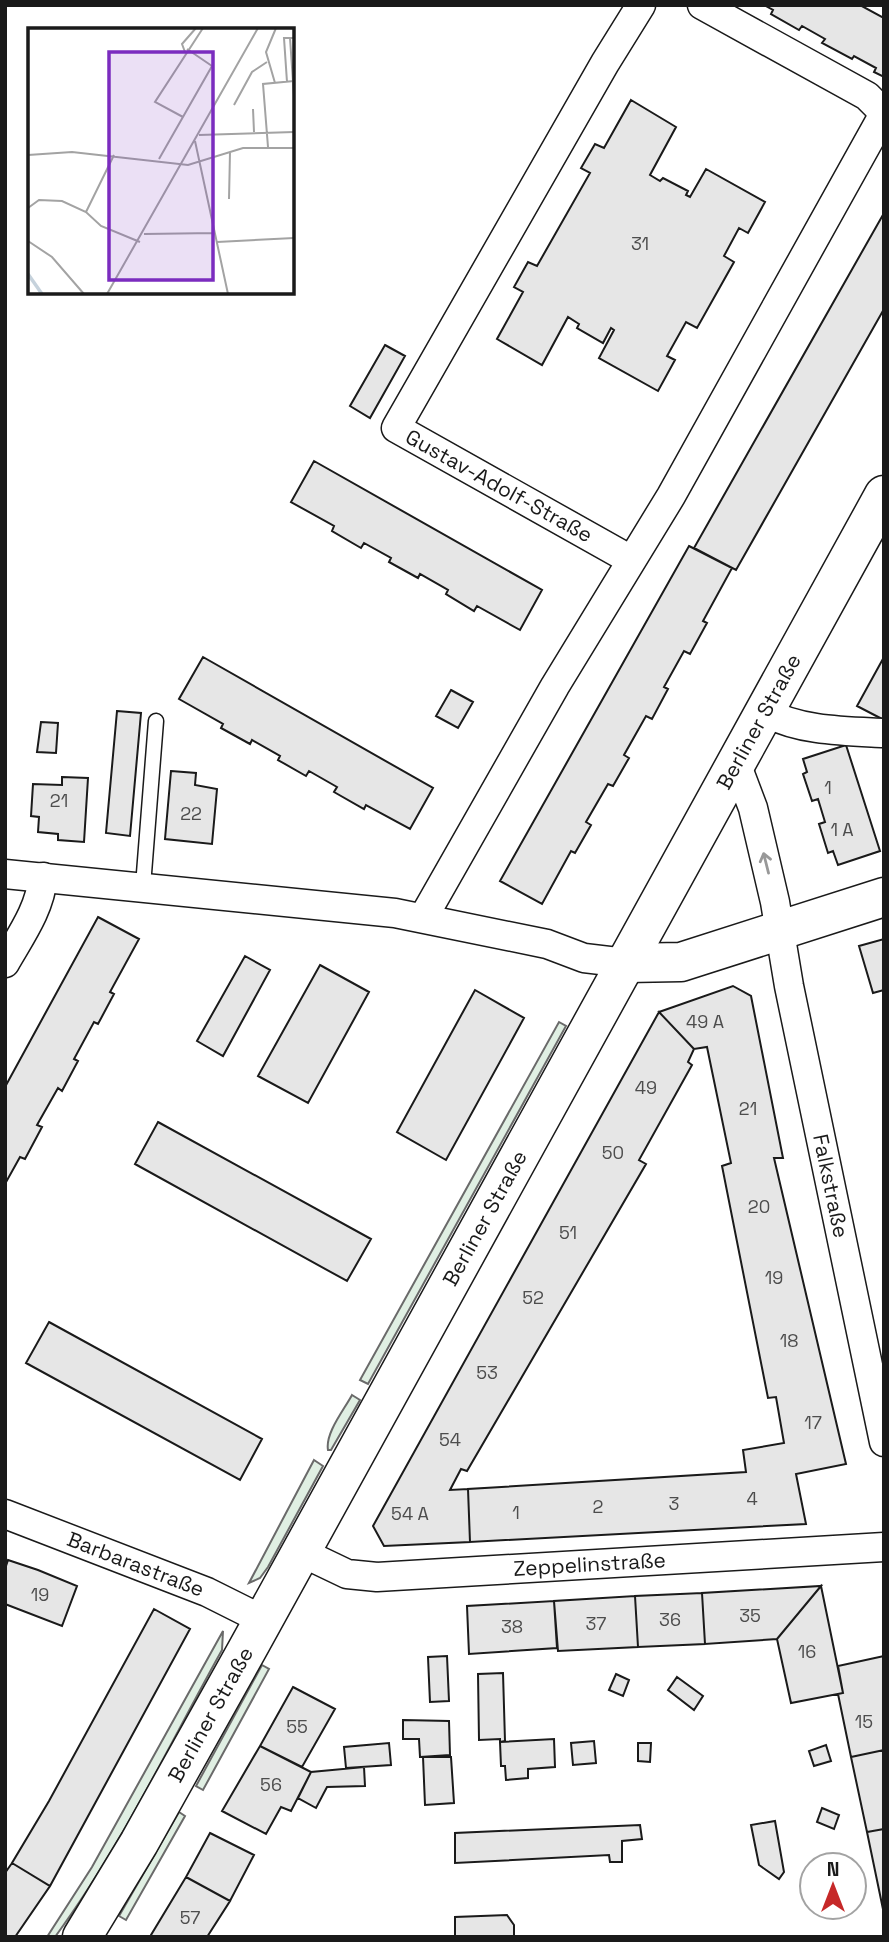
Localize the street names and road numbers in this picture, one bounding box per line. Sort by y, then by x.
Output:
street label: Gustav-Adolf-Straße [401,423,598,548]
street label: Berliner Straße [710,649,807,794]
street label: Falkstraße [807,1132,855,1240]
street label: Berliner Straße [436,1145,533,1291]
street label: Barbarastraße [63,1525,208,1603]
street label: Zeppelinstraße [512,1546,666,1582]
street label: Berliner Straße [162,1642,259,1787]

